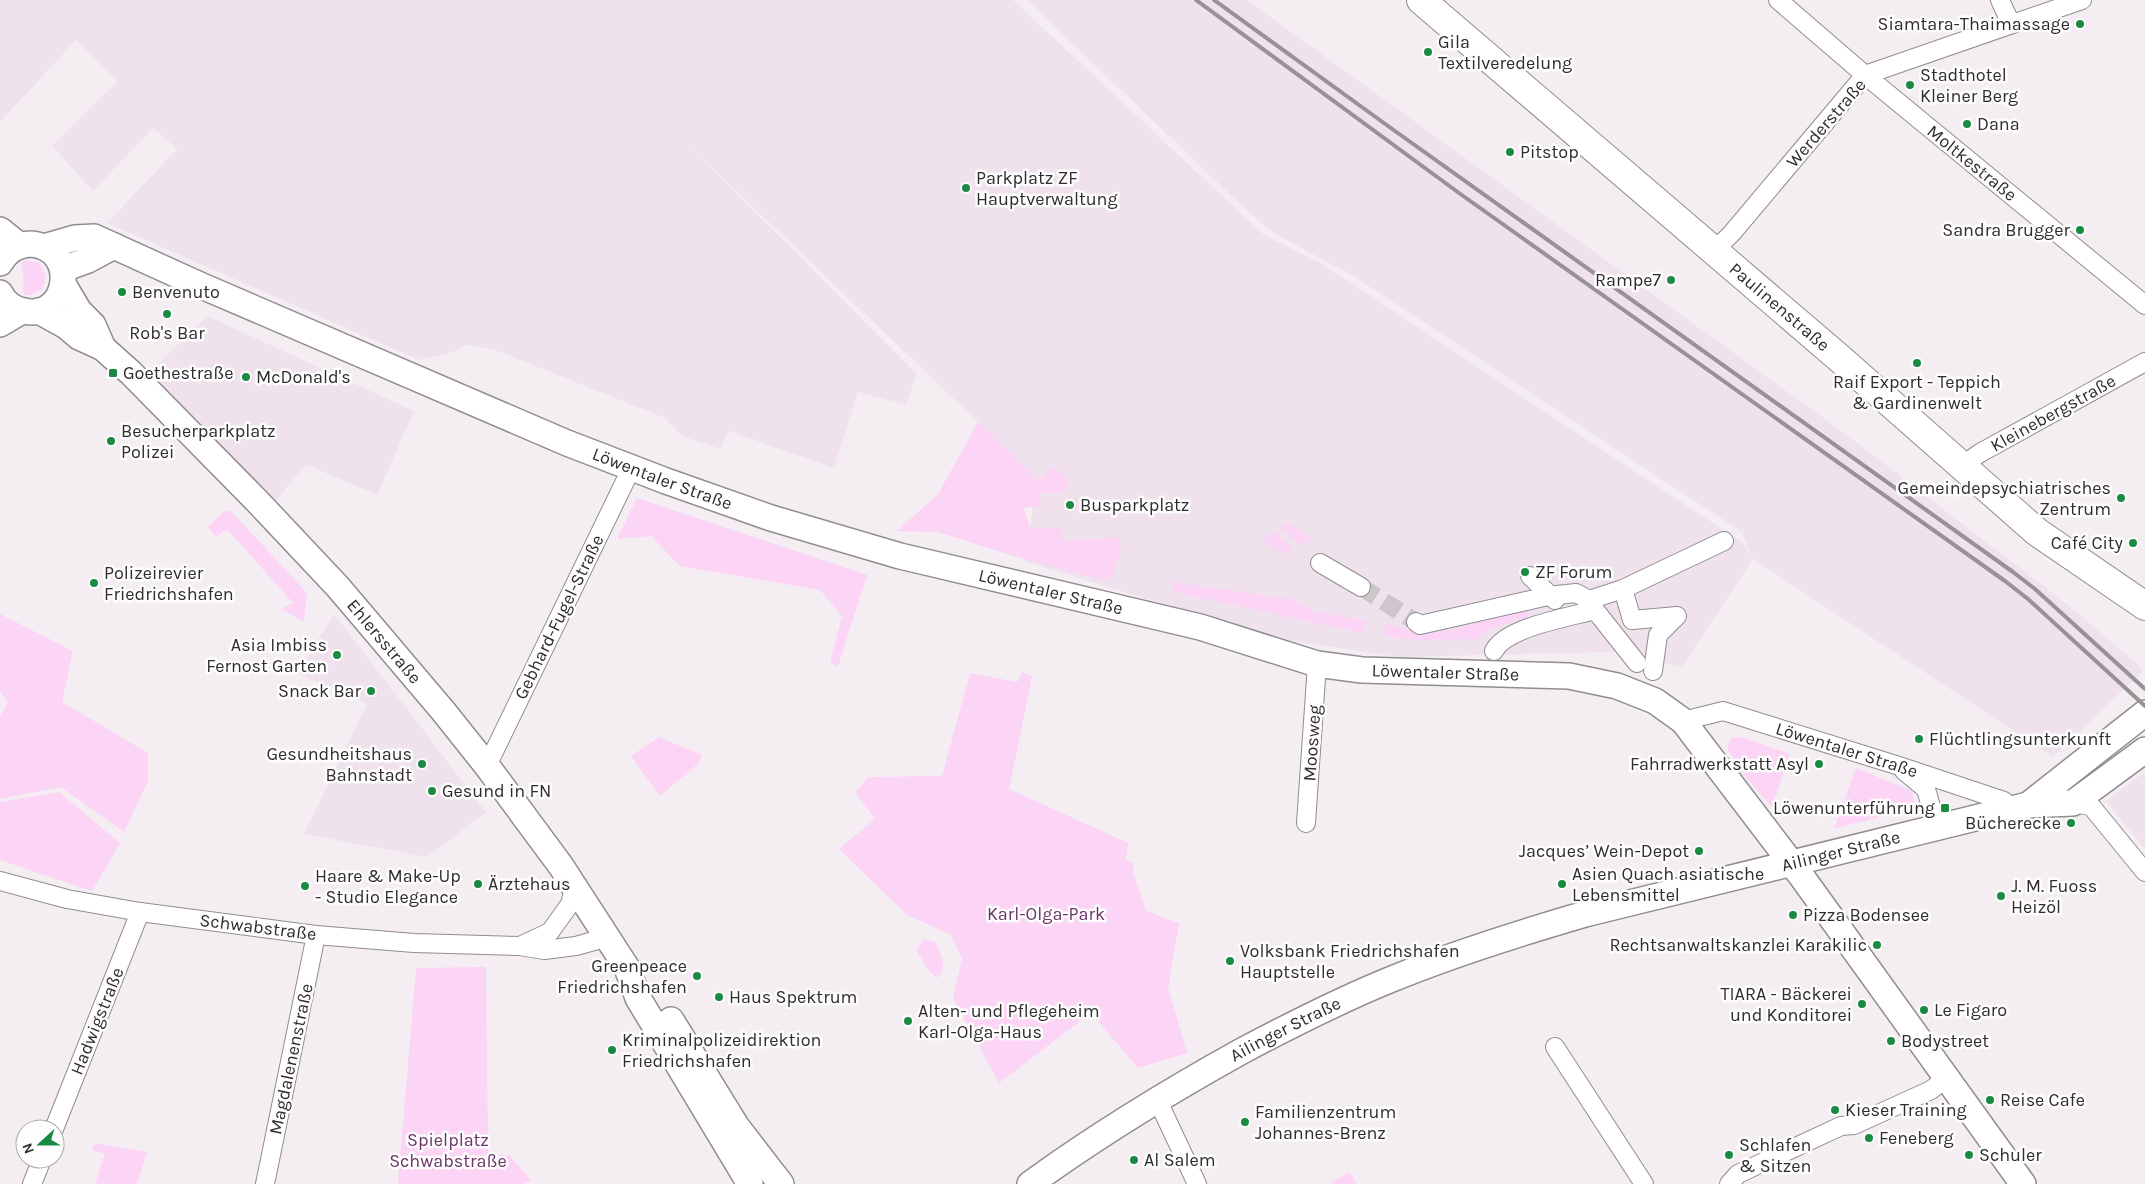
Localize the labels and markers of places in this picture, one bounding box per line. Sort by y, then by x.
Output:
place label: Siamtara-Thaimassage [1878,13,2070,35]
marker: Siamtara-Thaimassage [2074,18,2086,30]
place label: Gila Textilveredelung [1438,31,1572,74]
marker: Gila Textilveredelung [1422,46,1434,58]
place label: Stadthotel Kleiner Berg [1920,64,2018,107]
marker: Stadthotel Kleiner Berg [1904,79,1916,91]
place label: Dana [1977,113,2020,135]
marker: Dana [1961,118,1973,130]
place label: Pitstop [1520,141,1579,163]
marker: Pitstop [1504,146,1516,158]
place label: Parkplatz ZF Hauptverwaltung [976,167,1118,210]
marker: Parkplatz ZF Hauptverwaltung [960,182,972,194]
place label: Sandra Brugger [1942,219,2070,241]
marker: Sandra Brugger [2074,224,2086,236]
place label: Rampe7 [1595,269,1662,291]
marker: Rampe7 [1665,274,1677,286]
place label: Benvenuto [132,281,220,303]
marker: Benvenuto [116,286,128,298]
marker: Rob's Bar [161,308,173,320]
place label: Rob's Bar [129,322,205,344]
marker: Raif Export - Teppich & Gardinenwelt [1911,357,1923,369]
place label: Goethestraße [123,362,233,384]
place label: McDonald's [256,366,351,388]
marker: Goethestraße [107,367,119,379]
marker: McDonald's [240,371,252,383]
place label: Raif Export - Teppich & Gardinenwelt [1833,371,2001,414]
place label: Besucherparkplatz Polizei [121,420,276,463]
marker: Besucherparkplatz Polizei [105,435,117,447]
place label: Gemeindepsychiatrisches Zentrum [1898,477,2111,520]
marker: Gemeindepsychiatrisches Zentrum [2115,492,2127,504]
place label: Busparkplatz [1080,494,1189,516]
marker: Busparkplatz [1064,499,1076,511]
place label: Café City [2051,532,2124,554]
marker: Café City [2127,537,2139,549]
place label: ZF Forum [1535,561,1612,583]
place label: Polizeirevier Friedrichshafen [104,562,234,605]
marker: ZF Forum [1519,566,1531,578]
marker: Polizeirevier Friedrichshafen [88,577,100,589]
place label: Asia Imbiss Fernost Garten [206,634,327,677]
marker: Asia Imbiss Fernost Garten [331,649,343,661]
place label: Snack Bar [278,680,361,702]
marker: Snack Bar [365,685,377,697]
place label: Flüchtlingsunterkunft [1929,728,2112,750]
marker: Flüchtlingsunterkunft [1913,733,1925,745]
place label: Gesundheitshaus Bahnstadt [266,743,412,786]
place label: Fahrradwerkstatt Asyl [1630,753,1809,775]
marker: Gesundheitshaus Bahnstadt [416,758,428,770]
marker: Fahrradwerkstatt Asyl [1813,758,1825,770]
place label: Gesund in FN [442,780,551,802]
marker: Gesund in FN [426,785,438,797]
place label: Löwenunterführung [1773,797,1935,819]
marker: Löwenunterführung [1939,802,1951,814]
place label: Bücherecke [1965,812,2061,834]
marker: Bücherecke [2065,817,2077,829]
place label: Jacques’ Wein-Depot [1519,840,1689,862]
marker: Jacques’ Wein-Depot [1693,845,1705,857]
place label: Asien Quach asiatische Lebensmittel [1572,863,1764,906]
place label: Haare & Make-Up - Studio Elegance [315,865,461,908]
place label: Ärztehaus [488,873,571,895]
place label: J. M. Fuoss Heizöl [2011,875,2097,918]
marker: Ärztehaus [472,878,484,890]
marker: Asien Quach asiatische Lebensmittel [1556,878,1568,890]
marker: Haare & Make-Up - Studio Elegance [299,880,311,892]
marker: J. M. Fuoss Heizöl [1995,890,2007,902]
place label: Pizza Bodensee [1803,904,1929,926]
marker: Pizza Bodensee [1787,909,1799,921]
place label: Rechtsanwaltskanzlei Karakilic [1610,934,1867,956]
marker: Rechtsanwaltskanzlei Karakilic [1871,939,1883,951]
place label: Volksbank Friedrichshafen Hauptstelle [1240,940,1460,983]
place label: Greenpeace Friedrichshafen [557,955,687,998]
marker: Volksbank Friedrichshafen Hauptstelle [1224,955,1236,967]
marker: Greenpeace Friedrichshafen [691,970,703,982]
place label: TIARA - Bäckerei und Konditorei [1721,983,1852,1026]
place label: Haus Spektrum [729,986,857,1008]
marker: Haus Spektrum [713,991,725,1003]
marker: TIARA - Bäckerei und Konditorei [1856,998,1868,1010]
place label: Le Figaro [1934,999,2007,1021]
place label: Alten- und Pflegeheim Karl-Olga-Haus [918,1000,1100,1043]
marker: Le Figaro [1918,1004,1930,1016]
marker: Alten- und Pflegeheim Karl-Olga-Haus [902,1015,914,1027]
place label: Kriminalpolizeidirektion Friedrichshafen [622,1029,822,1072]
place label: Bodystreet [1901,1030,1989,1052]
marker: Bodystreet [1885,1035,1897,1047]
marker: Kriminalpolizeidirektion Friedrichshafen [606,1044,618,1056]
place label: Reise Cafe [2000,1089,2085,1111]
marker: Reise Cafe [1984,1094,1996,1106]
place label: Kieser Training [1845,1099,1967,1121]
place label: Familienzentrum Johannes-Brenz [1255,1101,1396,1144]
marker: Kieser Training [1829,1104,1841,1116]
marker: Familienzentrum Johannes-Brenz [1239,1116,1251,1128]
place label: Feneberg [1879,1127,1954,1149]
marker: Feneberg [1863,1132,1875,1144]
place label: Schlafen & Sitzen [1739,1134,1811,1177]
place label: Schuler [1979,1144,2042,1166]
place label: Al Salem [1144,1149,1216,1171]
marker: Schlafen & Sitzen [1723,1149,1735,1161]
marker: Schuler [1963,1149,1975,1161]
marker: Al Salem [1128,1154,1140,1166]

